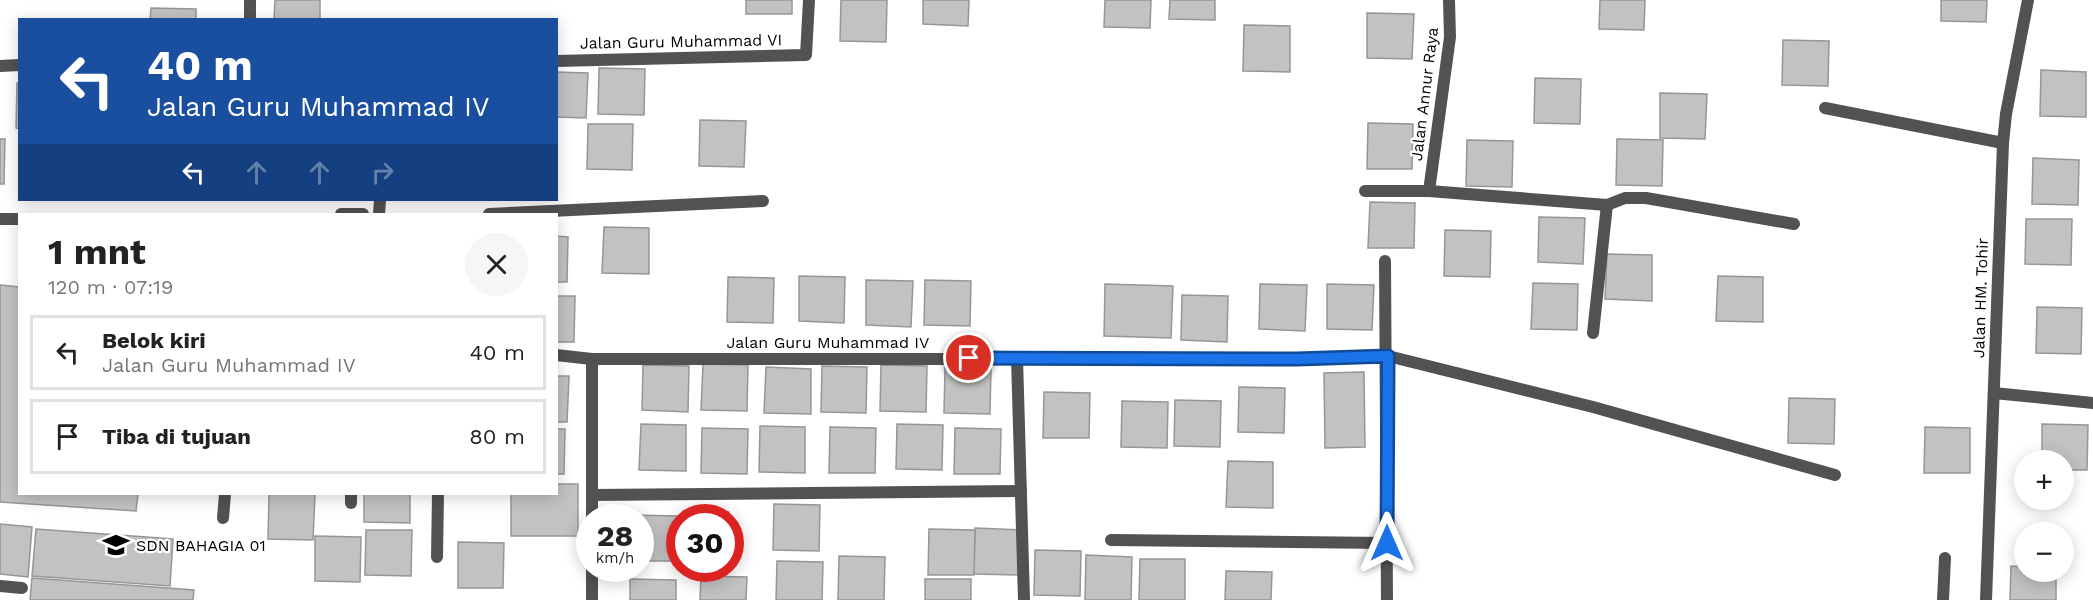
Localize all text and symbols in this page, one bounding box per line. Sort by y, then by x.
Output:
street label: Jalan Annur Raya [1407,26,1442,162]
street label: Jalan Guru Muhammad VI [580,30,782,53]
text: 40 m [147,41,253,90]
icon: left [48,42,126,120]
text: Jalan Guru Muhammad IV [147,91,490,123]
icon: left [177,156,210,189]
icon: ahead [240,156,273,189]
icon: ahead [303,156,336,189]
icon: right [366,156,399,189]
text: 1 mnt [48,231,146,273]
button: close [465,233,528,296]
street label: Jalan HM. Tohir [1969,237,1992,358]
text: 120 m · 07:19 [48,275,173,299]
text: Belok kiri [102,328,206,353]
pin [943,332,994,383]
street label: Jalan Guru Muhammad IV [727,333,929,352]
icon: left [51,336,84,369]
text: 40 m [469,340,525,365]
icon: arrive [952,341,985,374]
text: Jalan Guru Muhammad IV [102,353,356,377]
icon: arrive [51,420,84,453]
text: Tiba di tujuan [102,424,251,449]
text: 80 m [469,424,525,449]
map controls [2014,450,2074,582]
button: + [2014,450,2074,510]
speed limit sign: 30 [666,504,744,582]
position arrow [1355,511,1419,575]
text: 28 [597,518,633,553]
button: − [2014,522,2074,582]
school or university icon: SDN BAHAGIA 01 [101,530,131,560]
place label: SDN BAHAGIA 01 [136,536,266,555]
text: km/h [596,549,634,567]

